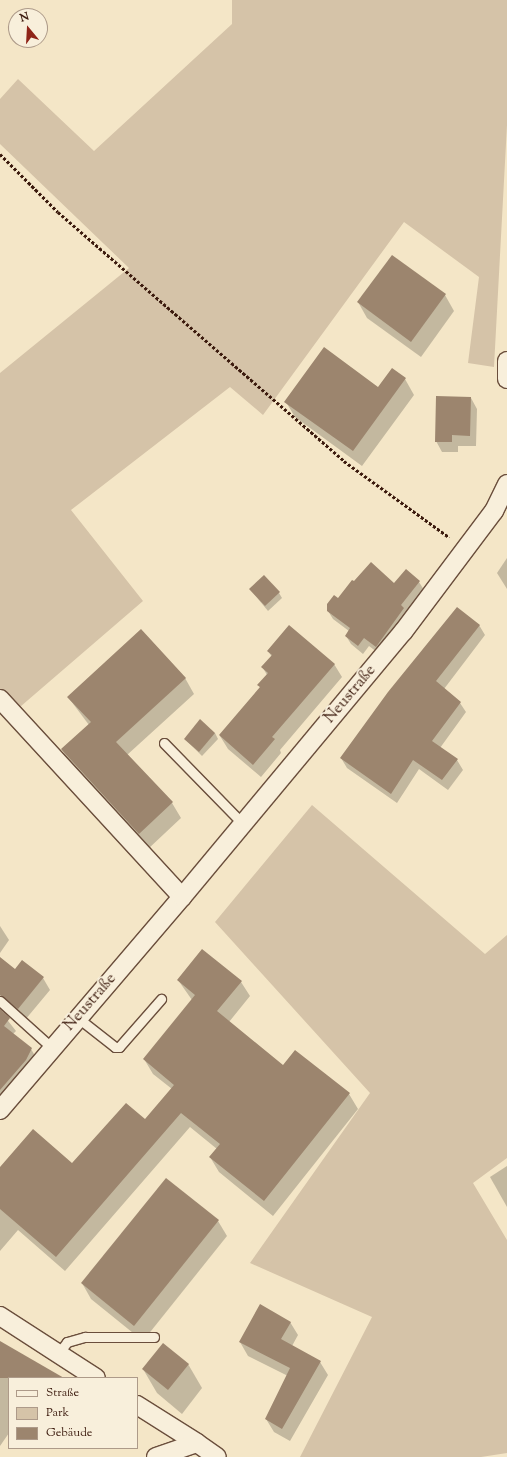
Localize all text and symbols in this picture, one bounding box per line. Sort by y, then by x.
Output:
north arrow [8,8,48,48]
text: N [18,9,31,27]
street label: Neustraße [321,662,381,728]
street label: Neustraße [61,970,121,1036]
legend [8,1377,138,1449]
text: Straße [46,1384,79,1402]
text: Park [46,1404,69,1422]
text: Gebäude [46,1424,92,1442]

